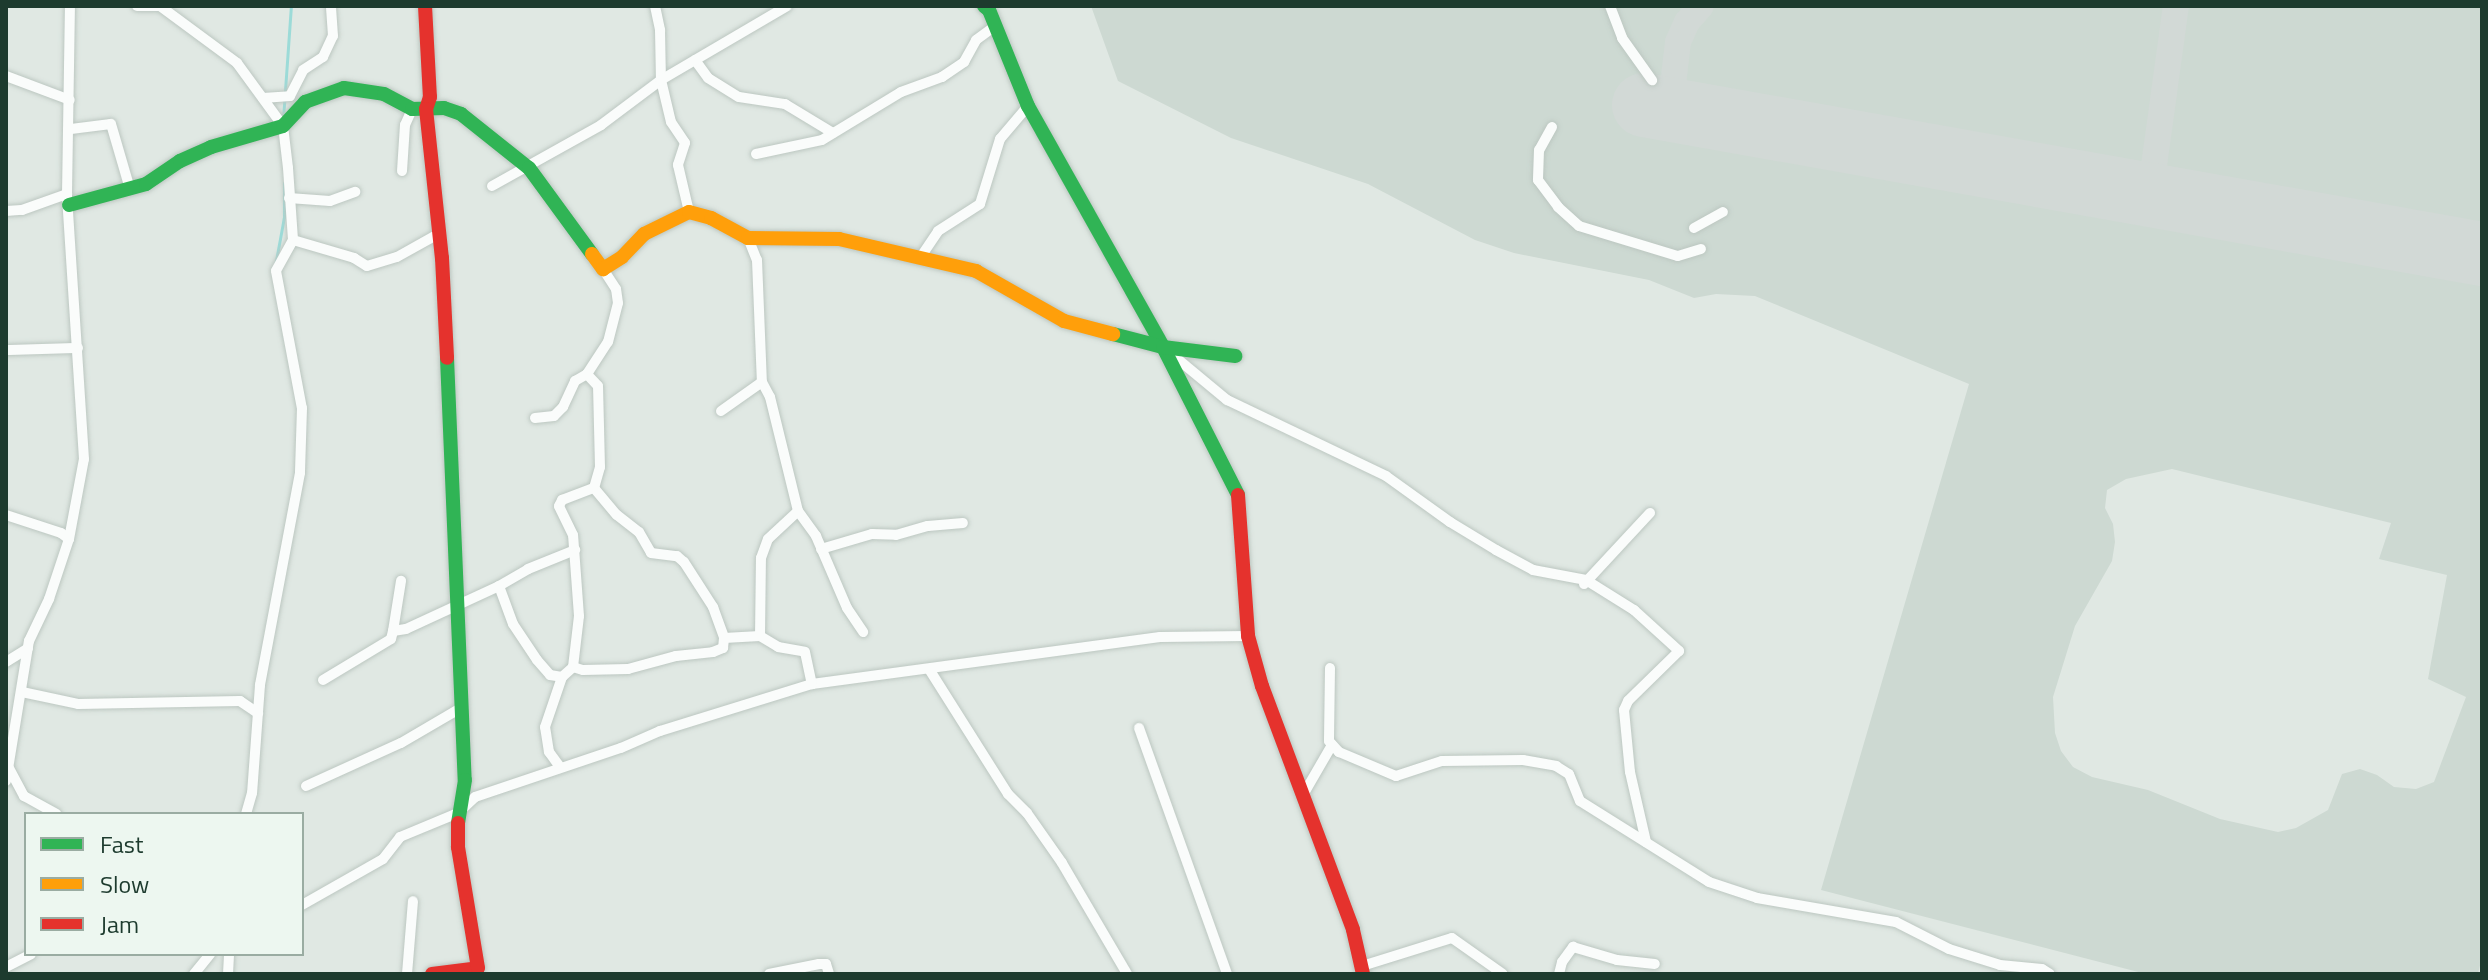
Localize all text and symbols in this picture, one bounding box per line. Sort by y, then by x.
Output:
legend [24,812,304,956]
text: Fast [100,826,143,862]
text: Slow [100,866,149,902]
text: Jam [100,906,139,942]

